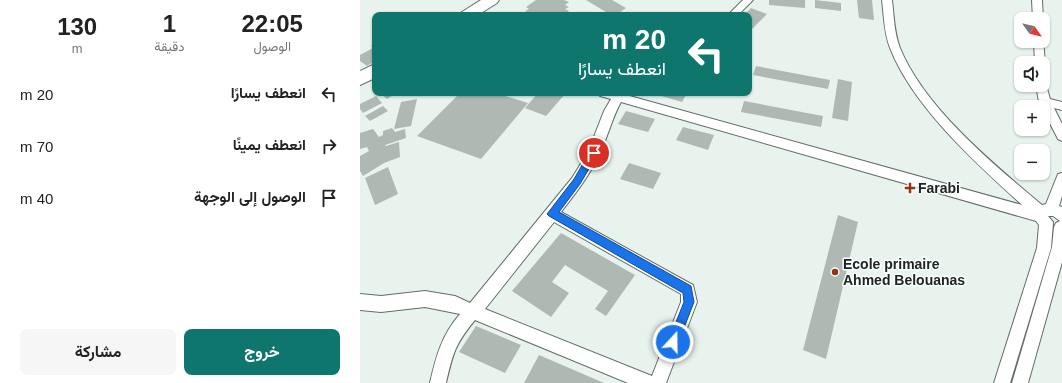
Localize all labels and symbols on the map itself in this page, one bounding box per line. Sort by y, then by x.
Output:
north arrow [1014,12,1050,48]
pin [577,136,611,170]
place label: Farabi [918,180,960,196]
marker: Farabi [905,183,915,193]
place label: Ecole primaire Ahmed Belouanas [843,256,965,288]
marker: Ecole primaire Ahmed Belouanas [830,267,840,277]
position arrow [652,321,694,363]

